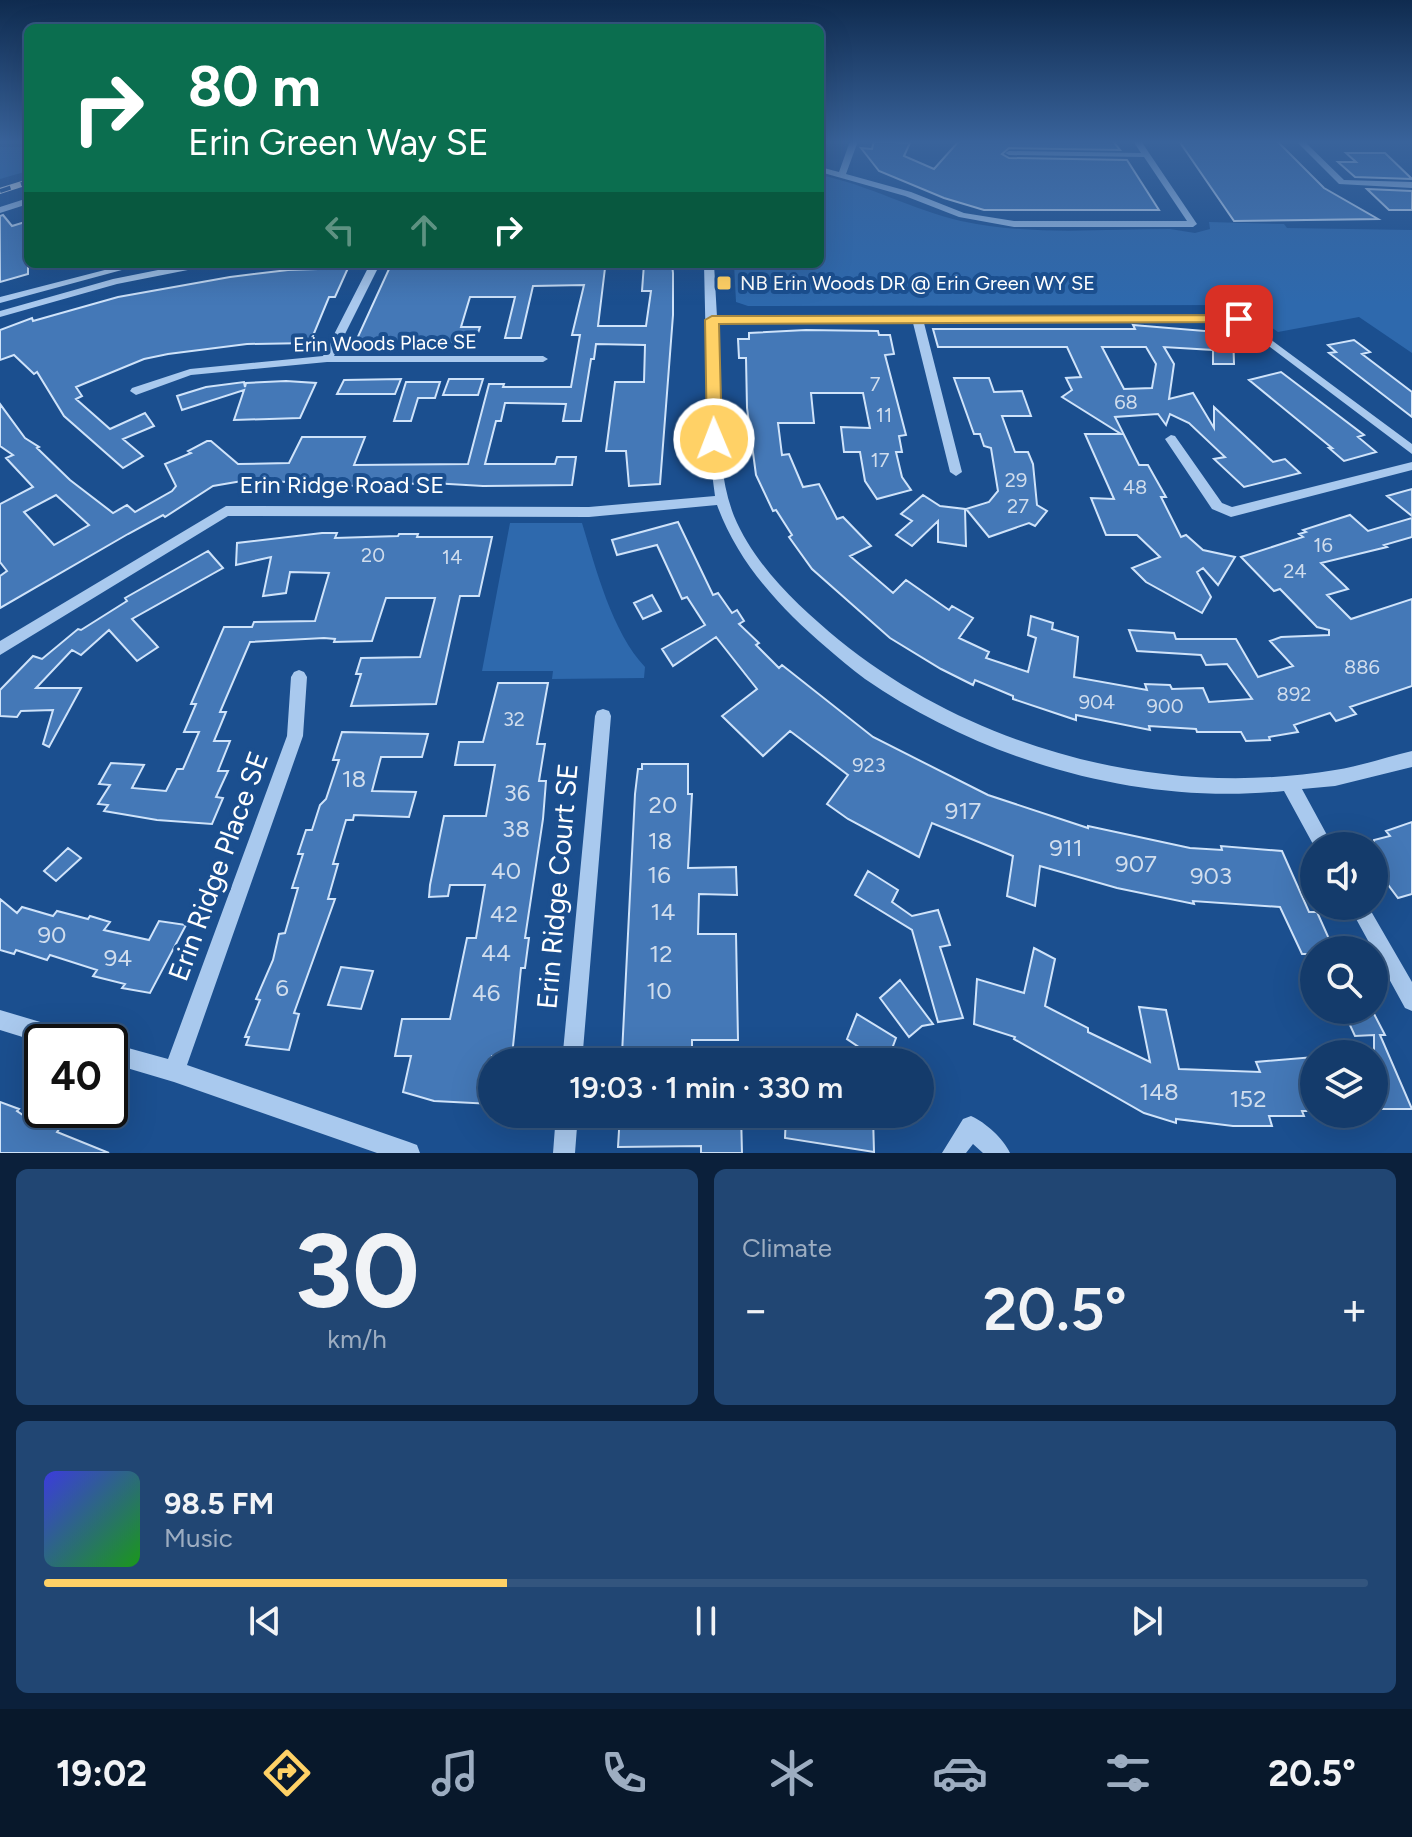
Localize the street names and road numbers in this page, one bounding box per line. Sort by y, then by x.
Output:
street label: Erin Woods Place SE [293,329,477,357]
street label: Erin Ridge Road SE [239,470,445,499]
street label: Erin Ridge Place SE [161,747,275,985]
street label: Erin Ridge Court SE [529,762,585,1010]

